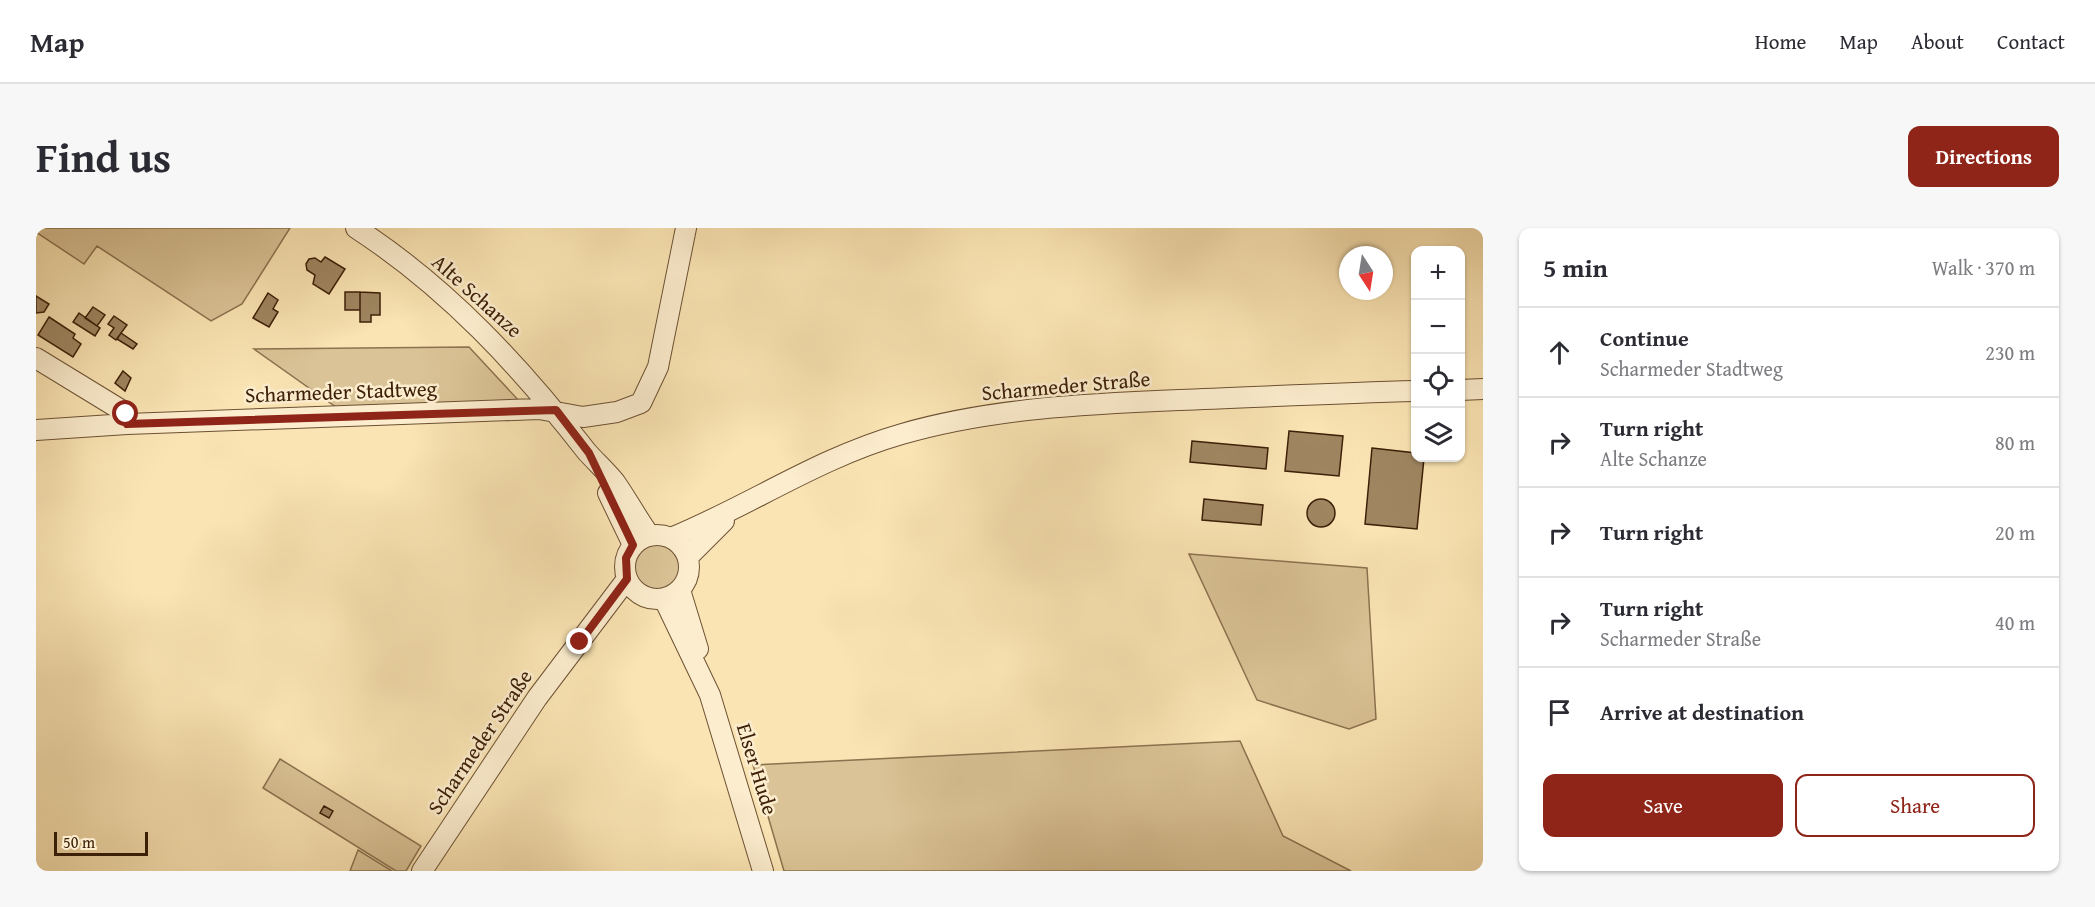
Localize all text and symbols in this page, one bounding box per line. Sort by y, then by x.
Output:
text: Map [30,21,84,62]
text: Home [1755,26,1806,57]
text: Map [1839,26,1878,57]
text: About [1911,26,1964,57]
text: Contact [1997,26,2065,57]
text: Find us [36,126,171,187]
button: Directions [1908,126,2059,187]
north arrow [1339,246,1393,300]
map controls [1411,246,1465,462]
button: + [1411,246,1465,300]
street label: Alte Schanze [425,247,530,345]
text: 5 min [1543,248,1608,287]
text: Walk · 370 m [1932,253,2035,282]
button: − [1411,300,1465,354]
text: Continue [1600,322,1689,354]
icon: ahead [1543,336,1576,369]
text: 230 m [1985,338,2035,367]
button: locate [1411,354,1465,408]
text: Scharmeder Stadtweg [1600,354,1783,383]
street label: Scharmeder Straße [980,363,1152,408]
street label: Scharmeder Stadtweg [245,373,438,410]
route start [112,400,138,426]
button: layers [1411,408,1465,462]
text: Turn right [1600,412,1703,444]
icon: right [1543,426,1576,459]
text: 80 m [1995,428,2035,457]
text: Alte Schanze [1600,444,1707,473]
icon: right [1543,516,1576,549]
text: Turn right [1600,516,1703,548]
text: 20 m [1995,518,2035,547]
text: Turn right [1600,592,1703,624]
icon: right [1543,606,1576,639]
text: 40 m [1995,608,2035,637]
text: Scharmeder Straße [1600,624,1761,653]
route end [566,628,592,654]
street label: Scharmeder Straße [419,663,540,821]
icon: arrive [1543,696,1576,729]
text: Arrive at destination [1600,696,1804,728]
street label: Elser Hude [729,719,786,819]
button: Save [1543,774,1783,837]
button: Share [1795,774,2035,837]
scale bar [54,829,148,856]
text: 50 m [63,830,95,854]

